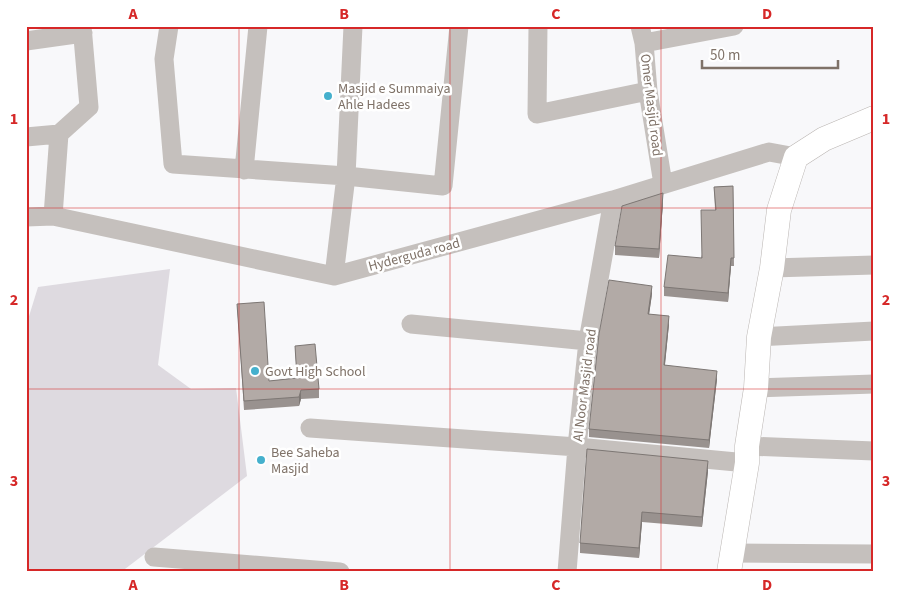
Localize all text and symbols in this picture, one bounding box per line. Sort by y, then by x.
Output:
text: A [127,3,138,25]
text: B [339,3,349,25]
text: C [551,3,561,25]
text: D [762,3,772,25]
scale bar [702,38,839,70]
text: 50 m [710,45,740,66]
street label: Omer Masjid road [635,53,667,157]
place label: Masjid e Summaiya Ahle Hadees [338,79,450,115]
marker: Masjid e Summaiya Ahle Hadees [322,90,334,102]
text: 1 [10,108,18,130]
text: 1 [882,108,890,130]
street label: Hyderguda road [366,233,462,277]
text: 2 [10,289,18,311]
text: 2 [882,289,890,311]
street label: AI Noor Masjid road [568,328,602,443]
place label: Govt High School [265,362,366,382]
marker: Govt High School [249,365,261,377]
place label: Bee Saheba Masjid [271,443,340,479]
marker: Bee Saheba Masjid [255,454,267,466]
text: 3 [10,470,18,492]
text: 3 [882,470,890,492]
text: A [127,574,138,596]
text: B [339,574,349,596]
text: C [551,574,561,596]
text: D [762,574,772,596]

